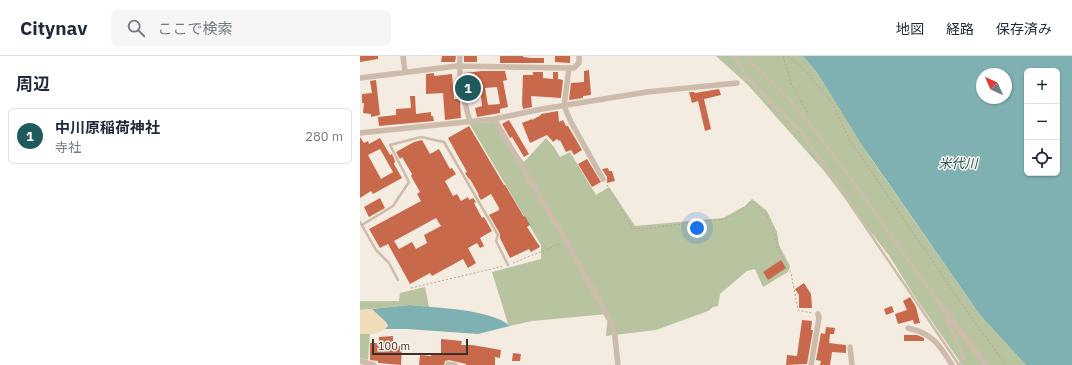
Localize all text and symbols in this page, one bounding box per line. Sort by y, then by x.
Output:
search box [111,10,391,46]
text: Citynav [20,16,87,40]
icon: search [125,17,147,39]
text: ここで検索 [157,19,232,38]
text: 地図 [896,20,924,38]
text: 経路 [946,20,974,38]
text: 保存済み [996,20,1052,38]
north arrow [976,68,1012,104]
map controls [1024,68,1060,176]
button: + [1024,68,1060,104]
text: 周辺 [16,73,50,95]
pin: 1 [455,73,481,103]
button: − [1024,104,1060,140]
text: 中川原稲荷神社 [55,118,160,137]
text: 1 [26,128,34,145]
text: 280 m [305,128,343,145]
text: 寺社 [55,139,81,156]
button: locate [1024,140,1060,176]
water label: 米代川 [938,155,979,172]
your location [687,218,707,238]
scale bar [372,337,468,356]
text: 100 m [378,339,410,353]

